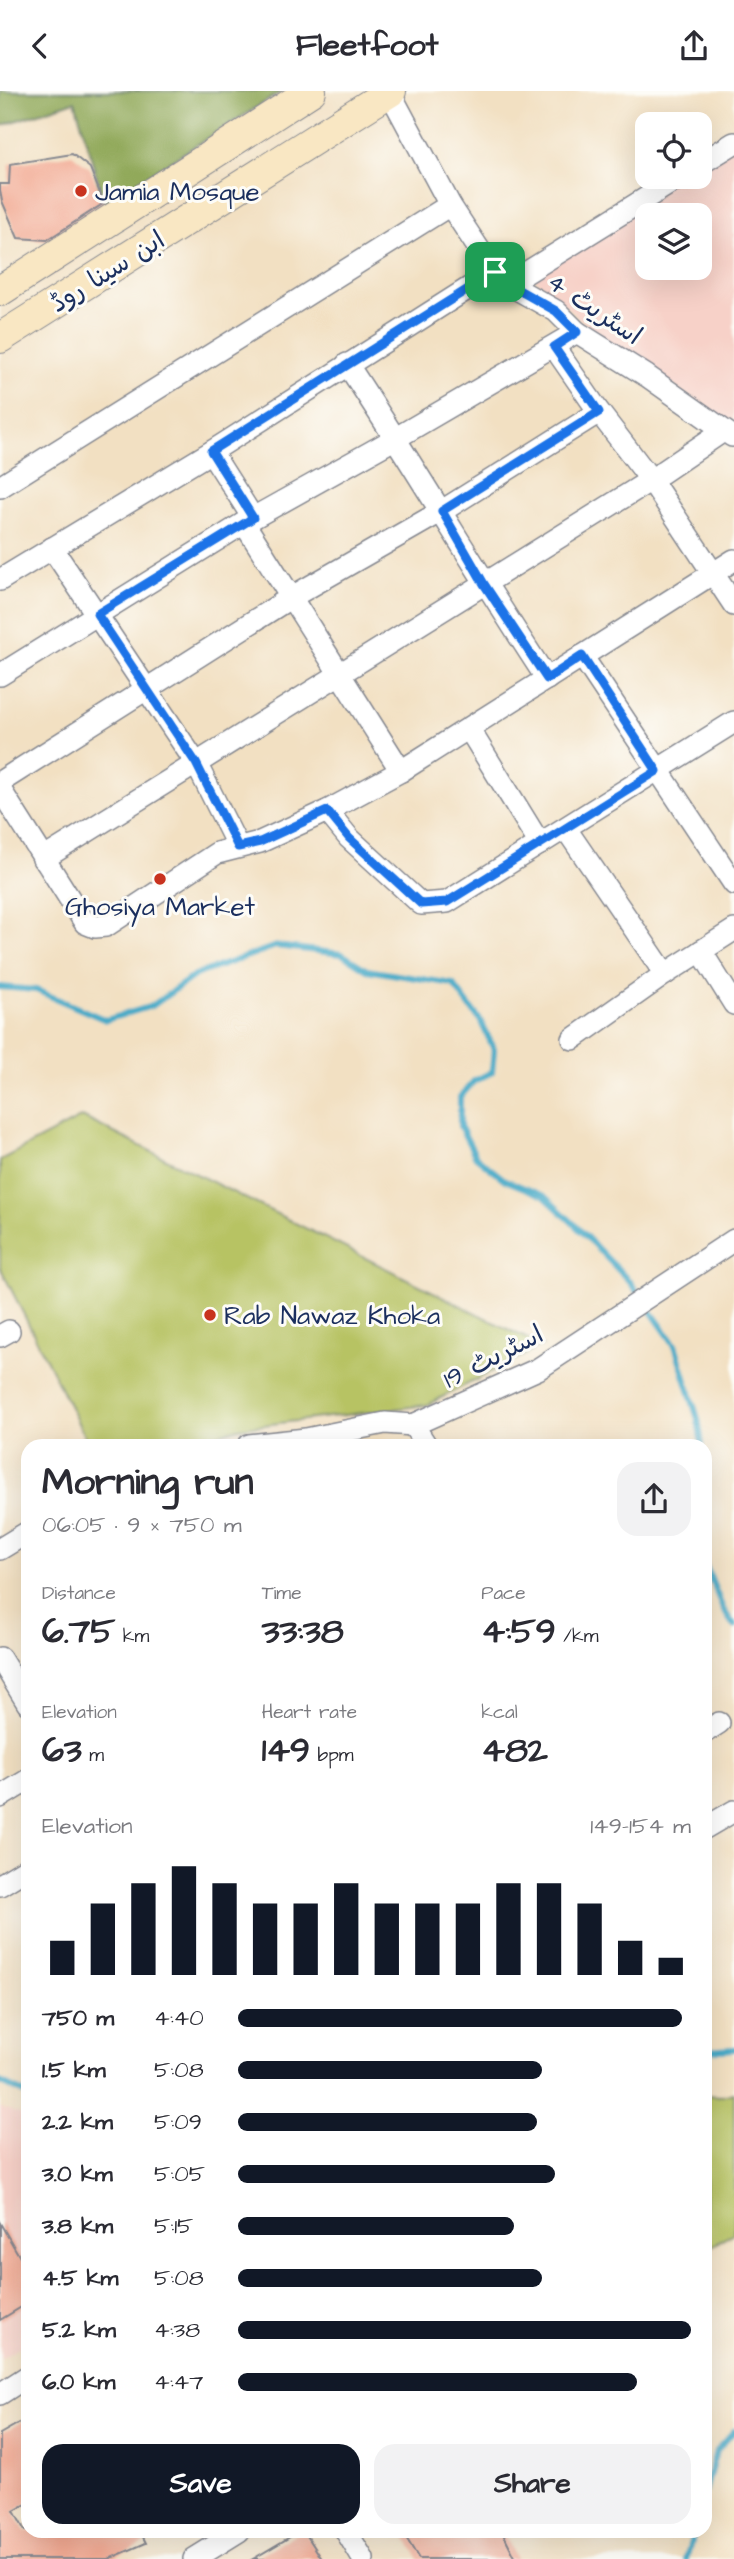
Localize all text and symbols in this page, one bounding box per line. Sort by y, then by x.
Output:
text: Fleetfoot [296,23,438,68]
icon: back [21,27,59,65]
icon: share [675,27,713,65]
map controls [635,112,712,280]
button: locate [635,112,712,189]
place label: Jamia Mosque [95,174,260,210]
marker: Jamia Mosque [73,183,89,199]
button: layers [635,203,712,280]
street label: ابن سینا روڈ [43,222,172,321]
pin [465,242,525,302]
icon: arrive [476,253,514,291]
street label: اسٹریٹ 4 [540,264,649,354]
marker: Ghosiya Market [152,871,168,887]
place label: Ghosiya Market [65,889,255,927]
place label: Rab Nawaz Khoka [224,1298,440,1334]
marker: Rab Nawaz Khoka [202,1307,218,1323]
street label: اسٹریٹ 19 [437,1316,550,1397]
text: Morning run [42,1457,254,1509]
button: share [617,1462,691,1536]
text: 06:05 · 9 × 750 m [42,1509,242,1541]
text: Distance [42,1580,116,1607]
text: Time [262,1580,301,1607]
text: Pace [481,1580,525,1607]
text: 6.75 [42,1607,115,1656]
text: 33:38 [262,1607,344,1656]
text: 4:59 [481,1607,556,1656]
text: km [115,1623,149,1650]
text: /km [556,1623,598,1650]
text: Elevation [42,1699,117,1726]
text: Heart rate [262,1699,357,1726]
text: kcal [481,1699,518,1726]
text: 63 [42,1726,82,1775]
text: 149 [262,1726,310,1775]
text: 482 [481,1726,548,1775]
text: m [82,1742,104,1769]
text: bpm [310,1742,354,1769]
text: Elevation [42,1810,133,1842]
text: 149–154 m [590,1810,691,1842]
text: 750 m [42,2002,114,2034]
text: 4:40 [154,2002,204,2034]
text: 1.5 km [42,2054,106,2086]
text: 5:08 [154,2054,204,2086]
text: 2.2 km [42,2106,113,2138]
text: 5:09 [154,2106,202,2138]
text: 3.0 km [42,2158,113,2190]
text: 5:05 [154,2158,205,2190]
text: 3.8 km [42,2210,113,2242]
text: 5:15 [154,2210,193,2242]
text: 4.5 km [42,2262,118,2294]
text: 5:08 [154,2262,204,2294]
text: 5.2 km [42,2314,116,2346]
text: 4:38 [154,2314,200,2346]
text: 6.0 km [42,2366,115,2398]
text: 4:47 [154,2366,203,2398]
button: Save [42,2444,360,2524]
button: Share [374,2444,691,2524]

